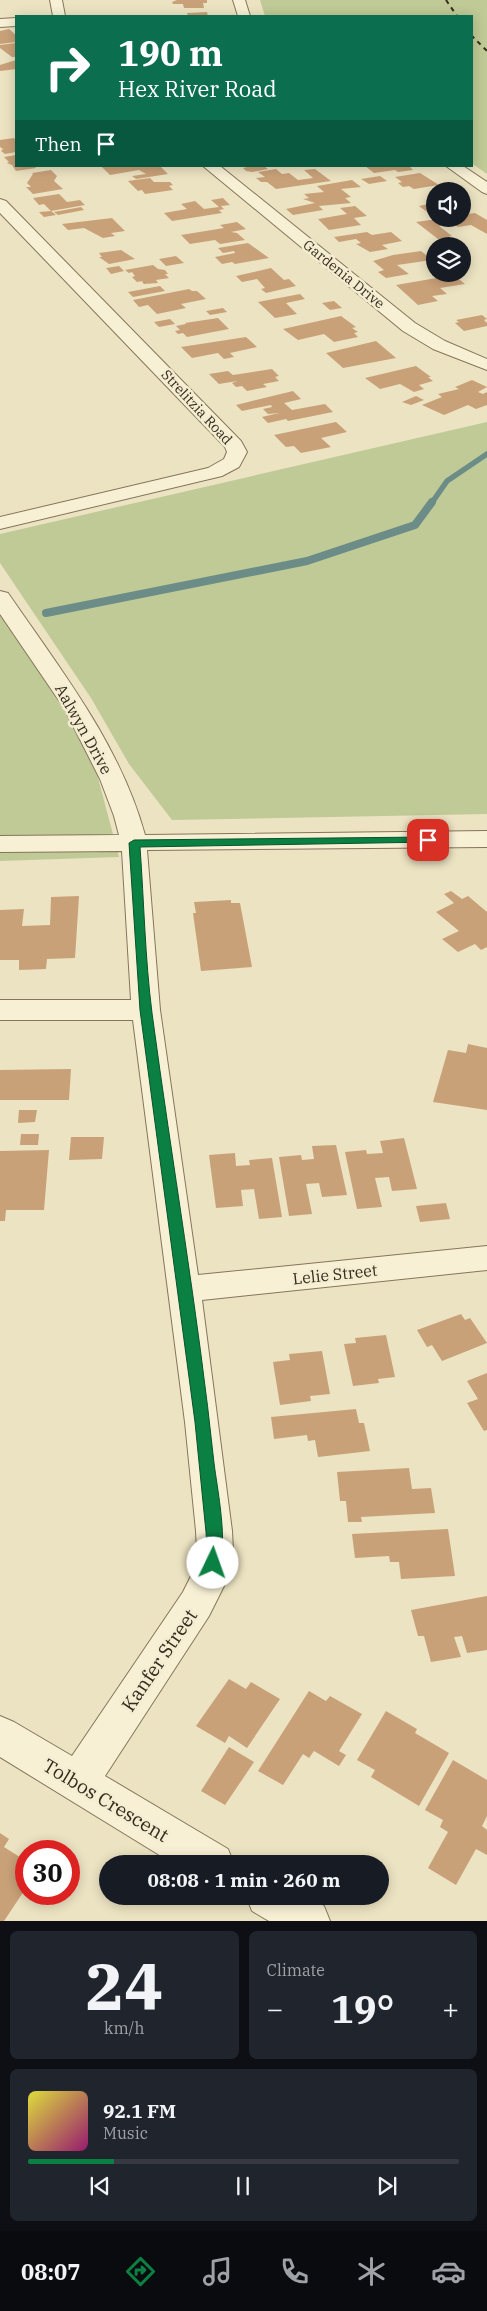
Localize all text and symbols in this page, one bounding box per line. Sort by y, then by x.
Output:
text: 190 m [118,30,223,76]
icon: right [35,35,100,100]
text: Hex River Road [118,74,277,103]
icon: arrive [92,130,120,158]
text: Then [35,132,82,156]
map controls [426,182,471,282]
button: sound [426,182,471,227]
street label: Gardenia Drive [300,236,388,312]
button: layers [426,237,471,282]
street label: Strelitzia Road [158,366,237,449]
street label: Aalwyn Drive [51,680,117,778]
pin [407,819,449,861]
icon: arrive [414,826,442,854]
street label: Lelie Street [292,1260,379,1288]
position arrow [186,1536,238,1588]
street label: Kanfer Street [116,1604,202,1716]
street label: Tolbos Crescent [39,1753,173,1847]
speed limit sign: 30 [15,1840,80,1905]
text: 08:08 · 1 min · 260 m [148,1868,340,1892]
text: 24 [85,1943,163,2028]
text: Climate [267,1960,325,1980]
text: 19° [331,1984,394,2033]
text: − [267,1990,283,2027]
text: + [442,1990,459,2027]
text: km/h [104,2018,144,2038]
text: 92.1 FM [103,2099,176,2123]
text: Music [103,2123,148,2143]
icon: previous [86,2172,114,2200]
icon: pause [229,2172,257,2200]
icon: next [373,2172,401,2200]
icon: directions [123,2254,158,2289]
icon: music [200,2254,235,2289]
icon: phone [277,2254,312,2289]
icon: climate [354,2254,389,2289]
icon: car [431,2254,466,2289]
text: 08:07 [21,2257,81,2286]

